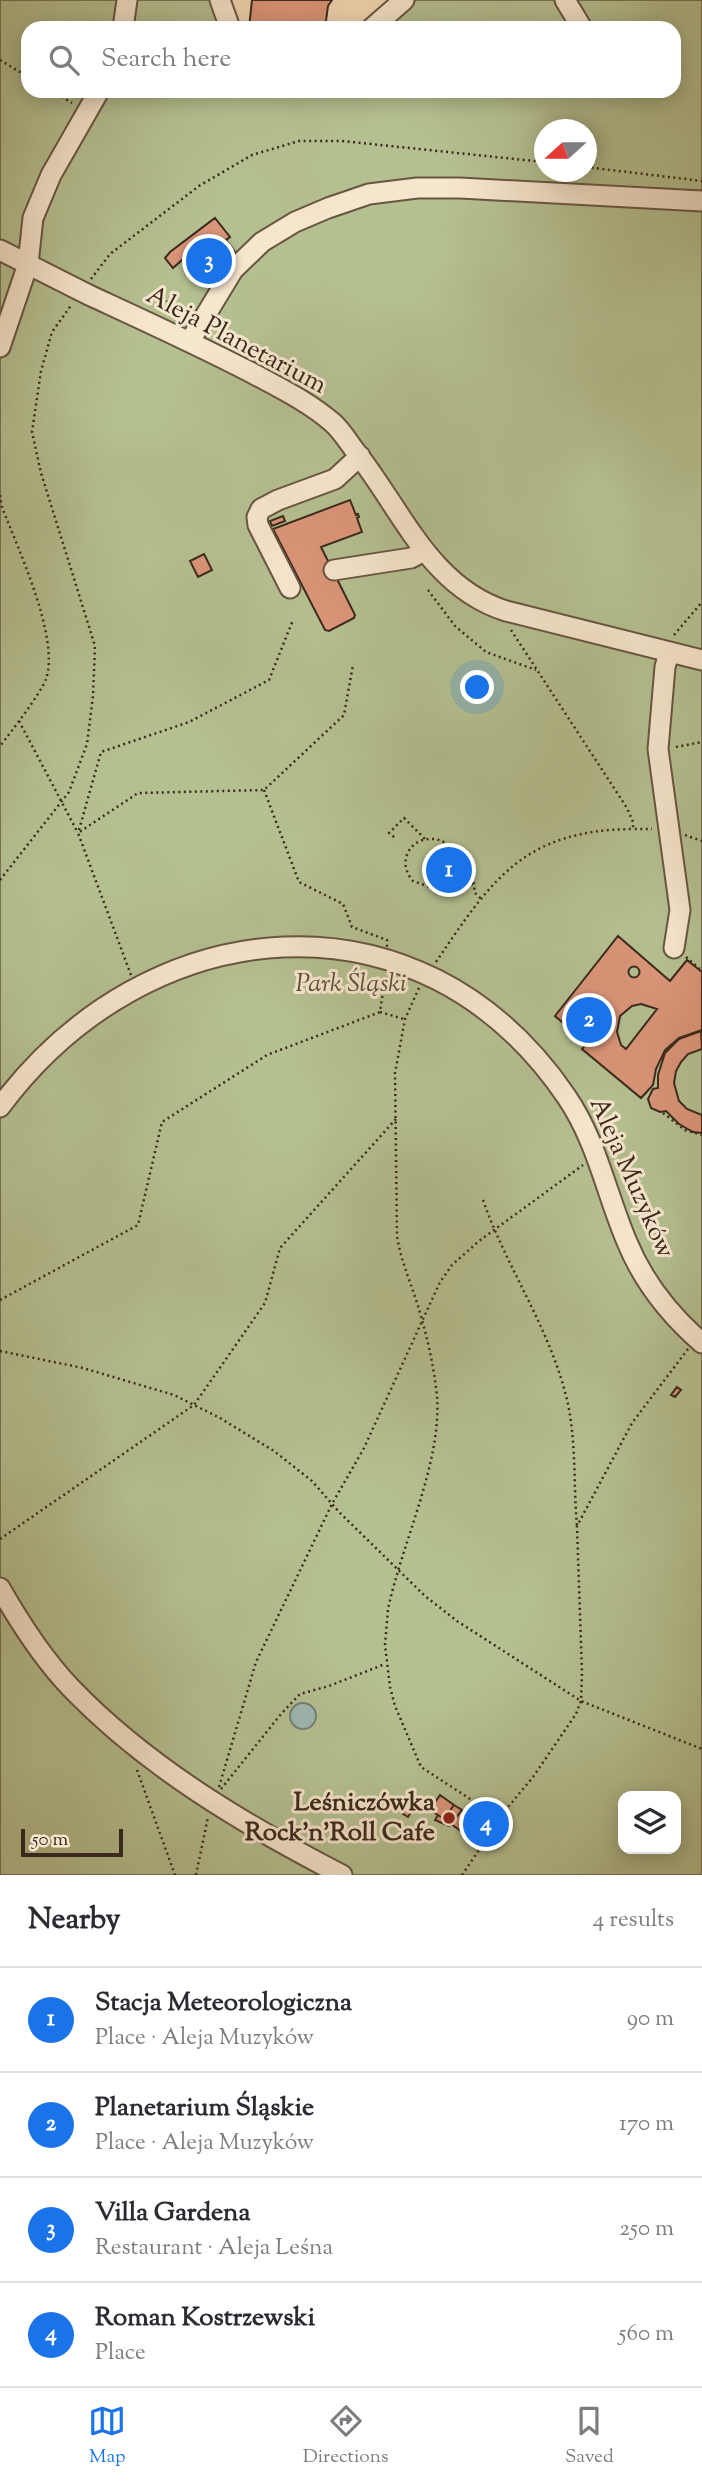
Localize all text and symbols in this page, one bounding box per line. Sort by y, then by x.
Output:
search box [21,21,681,98]
icon: search [45,41,83,79]
text: Search here [101,41,231,78]
north arrow [534,119,597,182]
pin: 3 [186,235,232,287]
street label: Aleja Planetarium [139,278,333,404]
your location [460,670,494,704]
pin: 1 [426,844,472,896]
park label: Park Śląski [296,966,406,1003]
pin: 2 [566,994,612,1046]
street label: Aleja Muzyków [579,1092,683,1264]
place label: Leśniczówka Rock'n'Roll Cafe [245,1785,435,1852]
map controls [618,1791,681,1854]
button: layers [618,1791,681,1854]
pin: 4 [463,1798,509,1850]
marker: Leśniczówka Rock'n'Roll Cafe [441,1810,457,1826]
scale bar [21,1826,122,1858]
text: 50 m [32,1827,68,1854]
text: Nearby [28,1899,120,1942]
text: 4 results [593,1904,674,1937]
text: Stacja Meteorologiczna [95,1985,352,2022]
text: 1 [47,2003,55,2036]
text: 90 m [627,2003,674,2036]
text: Place · Aleja Muzyków [95,2022,314,2055]
text: Planetarium Śląskie [95,2090,314,2127]
text: 2 [46,2108,56,2141]
text: 170 m [619,2108,674,2141]
text: Place · Aleja Muzyków [95,2127,314,2160]
text: Villa Gardena [95,2195,250,2232]
text: 3 [46,2213,56,2246]
text: 250 m [619,2213,674,2246]
text: Restaurant · Aleja Leśna [95,2232,333,2265]
text: Roman Kostrzewski [95,2300,315,2337]
text: 4 [45,2318,57,2351]
text: 560 m [619,2318,674,2351]
text: Place [95,2337,146,2370]
tab: Map [88,2402,126,2471]
tab: Directions [303,2402,388,2471]
tab: Saved [565,2402,614,2471]

